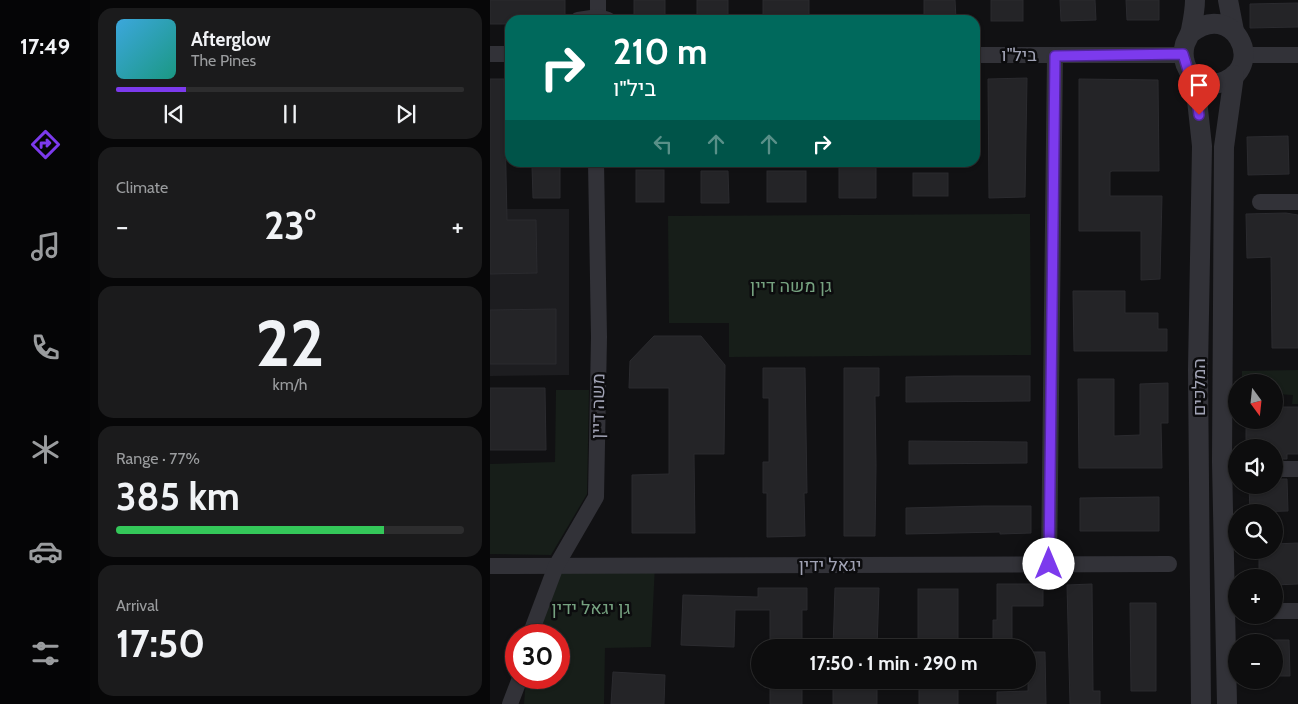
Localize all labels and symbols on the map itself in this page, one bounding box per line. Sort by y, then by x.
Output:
street label: ביל"ו [1001,44,1037,66]
pin [1178,64,1220,115]
park label: גן משה דיין [750,275,832,297]
street label: המלכים [1188,358,1210,416]
street label: משה דיין [586,373,610,439]
north arrow [1228,374,1282,429]
position arrow [1022,537,1074,589]
street label: יגאל ידין [799,554,861,576]
park label: גן יגאל ידין [552,597,630,619]
speed limit sign: 30 [505,624,570,689]

